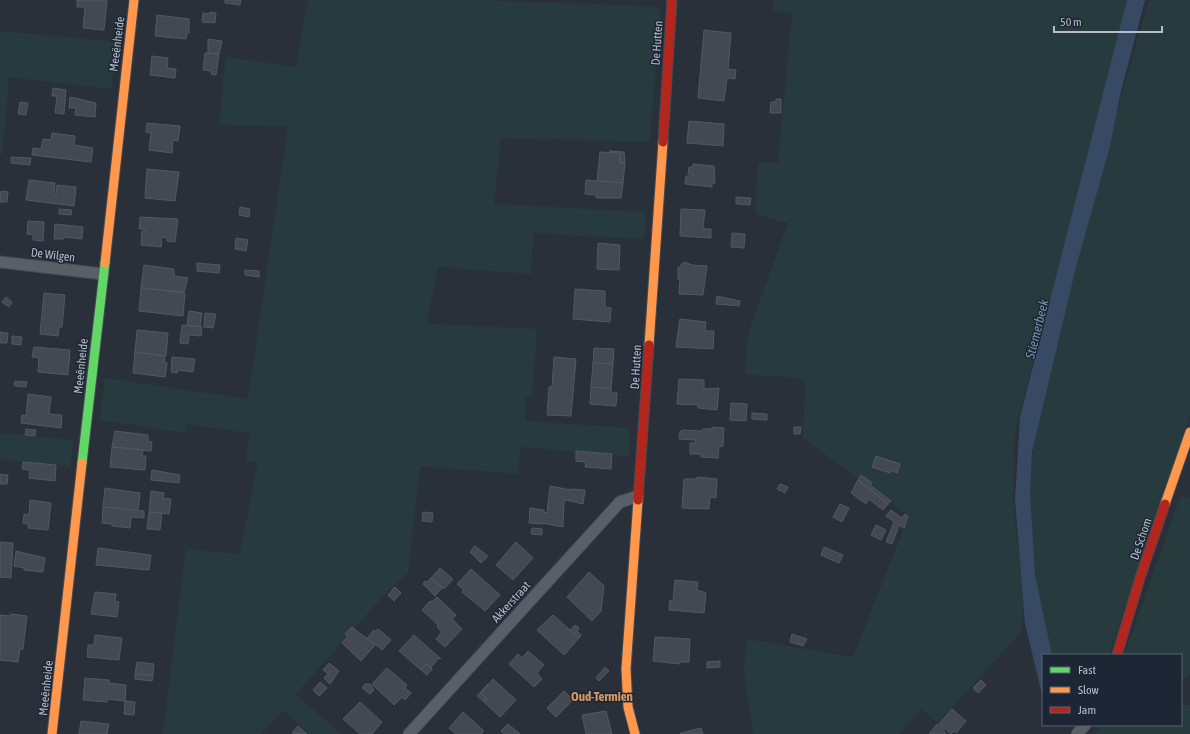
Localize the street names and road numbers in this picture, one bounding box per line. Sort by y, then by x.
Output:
street label: Meeënheide [107,16,127,72]
street label: De Hutten [648,20,666,66]
street label: De Wilgen [30,245,76,265]
street label: Meeënheide [71,338,91,394]
street label: De Hutten [628,344,644,390]
street label: De Schom [1127,516,1155,562]
street label: Akkerstraat [489,578,534,626]
street label: Meeënheide [36,660,56,716]

